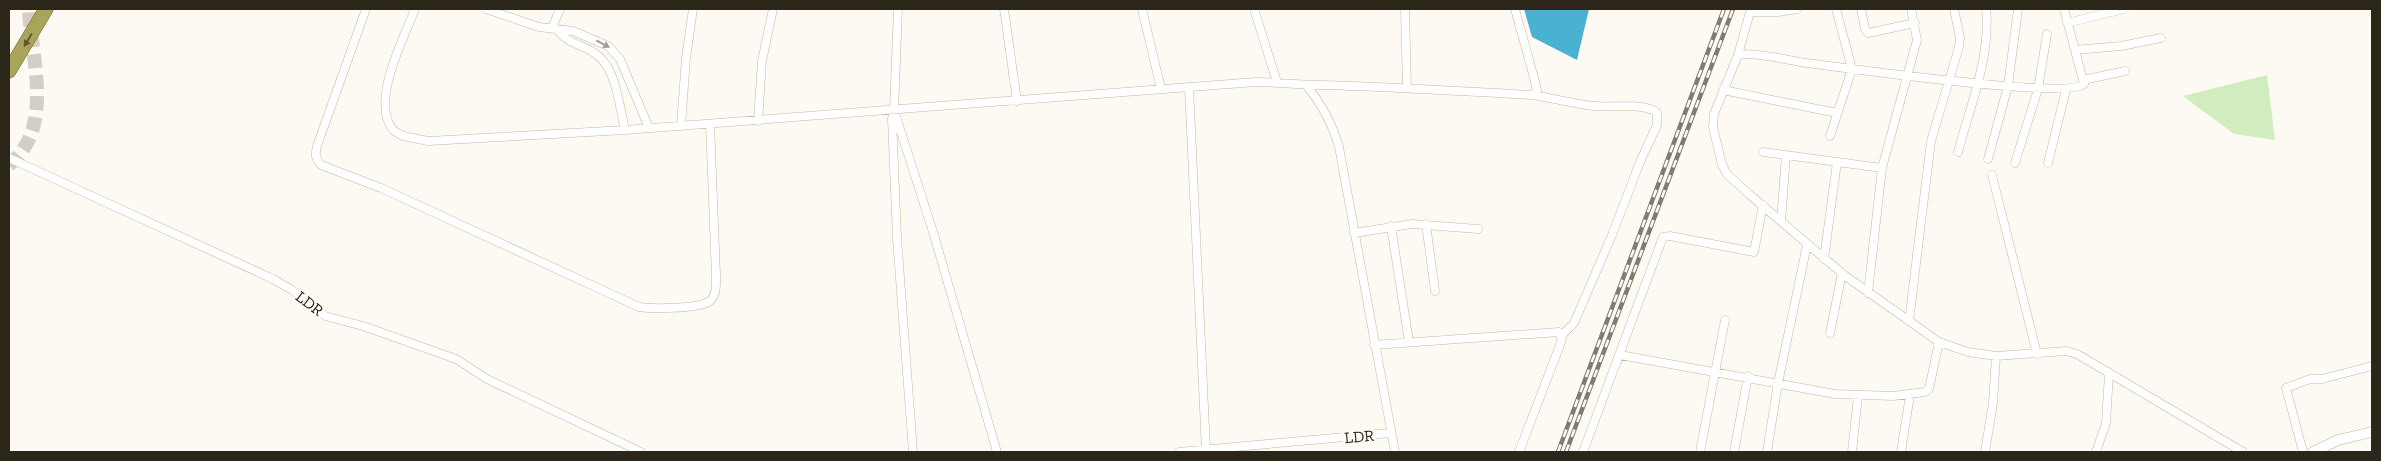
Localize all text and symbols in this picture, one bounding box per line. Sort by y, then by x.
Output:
one-way arrow [23,33,32,46]
one-way arrow [596,40,610,48]
street label: LDR [292,287,327,320]
street label: LDR [1343,426,1375,447]

